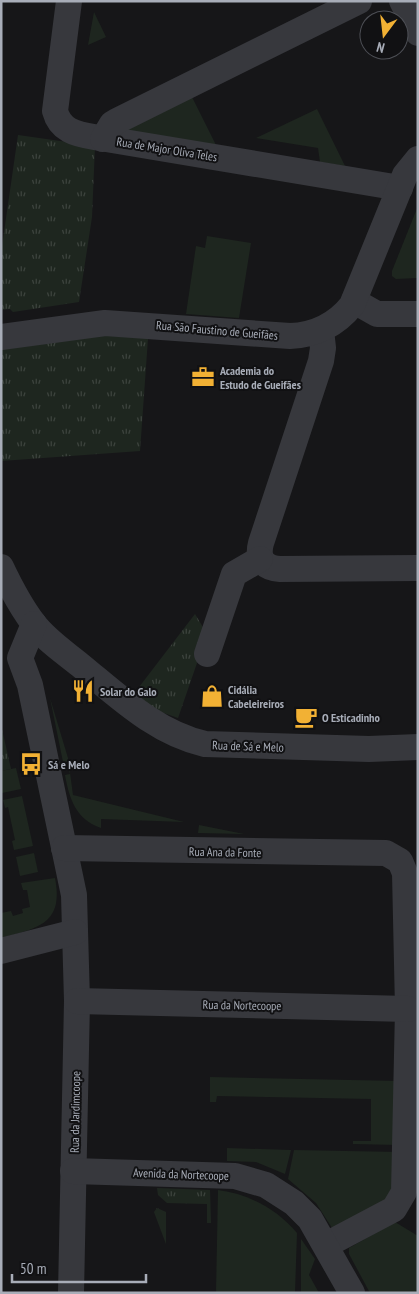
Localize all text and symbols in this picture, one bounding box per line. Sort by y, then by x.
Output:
north arrow [359,10,409,60]
text: N [375,38,387,57]
street label: Rua de Major Oliva Teles [116,134,218,164]
street label: Rua São Faustino de Gueifães [155,317,279,343]
place label: Academia do Estudo de Gueifães [219,363,301,392]
office icon: Academia do Estudo de Gueifães [190,364,216,390]
restaurant icon: Solar do Galo [70,678,96,704]
place label: Cidália Cabeleireiros [228,682,284,711]
shop icon: Cidália Cabeleireiros [199,683,225,709]
place label: Solar do Galo [100,684,157,699]
cafe icon: O Esticadinho [293,704,319,730]
place label: O Esticadinho [322,710,380,725]
street label: Rua de Sá e Melo [212,737,284,755]
bus stop icon: Sá e Melo [18,751,44,777]
place label: Sá e Melo [48,757,90,772]
street label: Rua Ana da Fonte [189,844,261,860]
street label: Rua da Nortecoope [203,997,282,1013]
street label: Rua da Jardimcoope [67,1071,83,1153]
street label: Avenida da Nortecoope [133,1165,229,1183]
scale bar [12,1252,146,1284]
text: 50 m [20,1259,46,1278]

